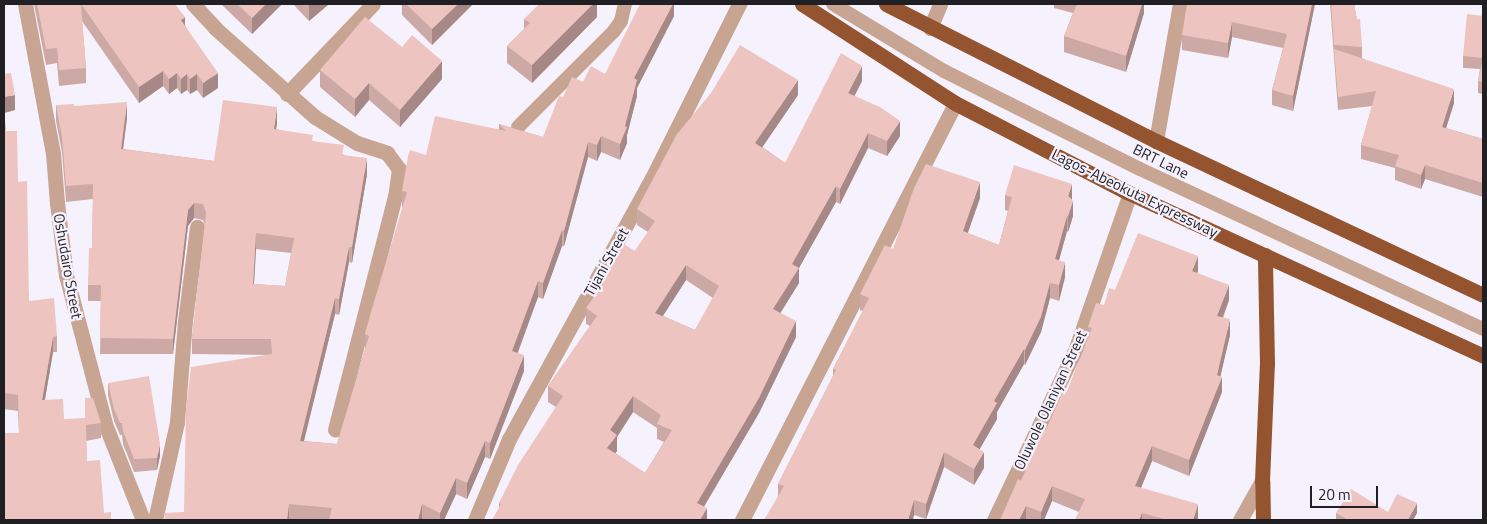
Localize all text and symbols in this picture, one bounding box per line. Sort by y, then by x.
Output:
street label: BRT Lane [1130,140,1192,182]
street label: Lagos-Abeokuta Expressway [1049,145,1221,241]
street label: Oshudairo Street [50,212,86,320]
street label: Tijani Street [580,225,632,299]
street label: Oluwole Olaniyan Street [1010,327,1090,473]
scale bar [1312,476,1380,508]
text: 20 m [1318,483,1351,506]

